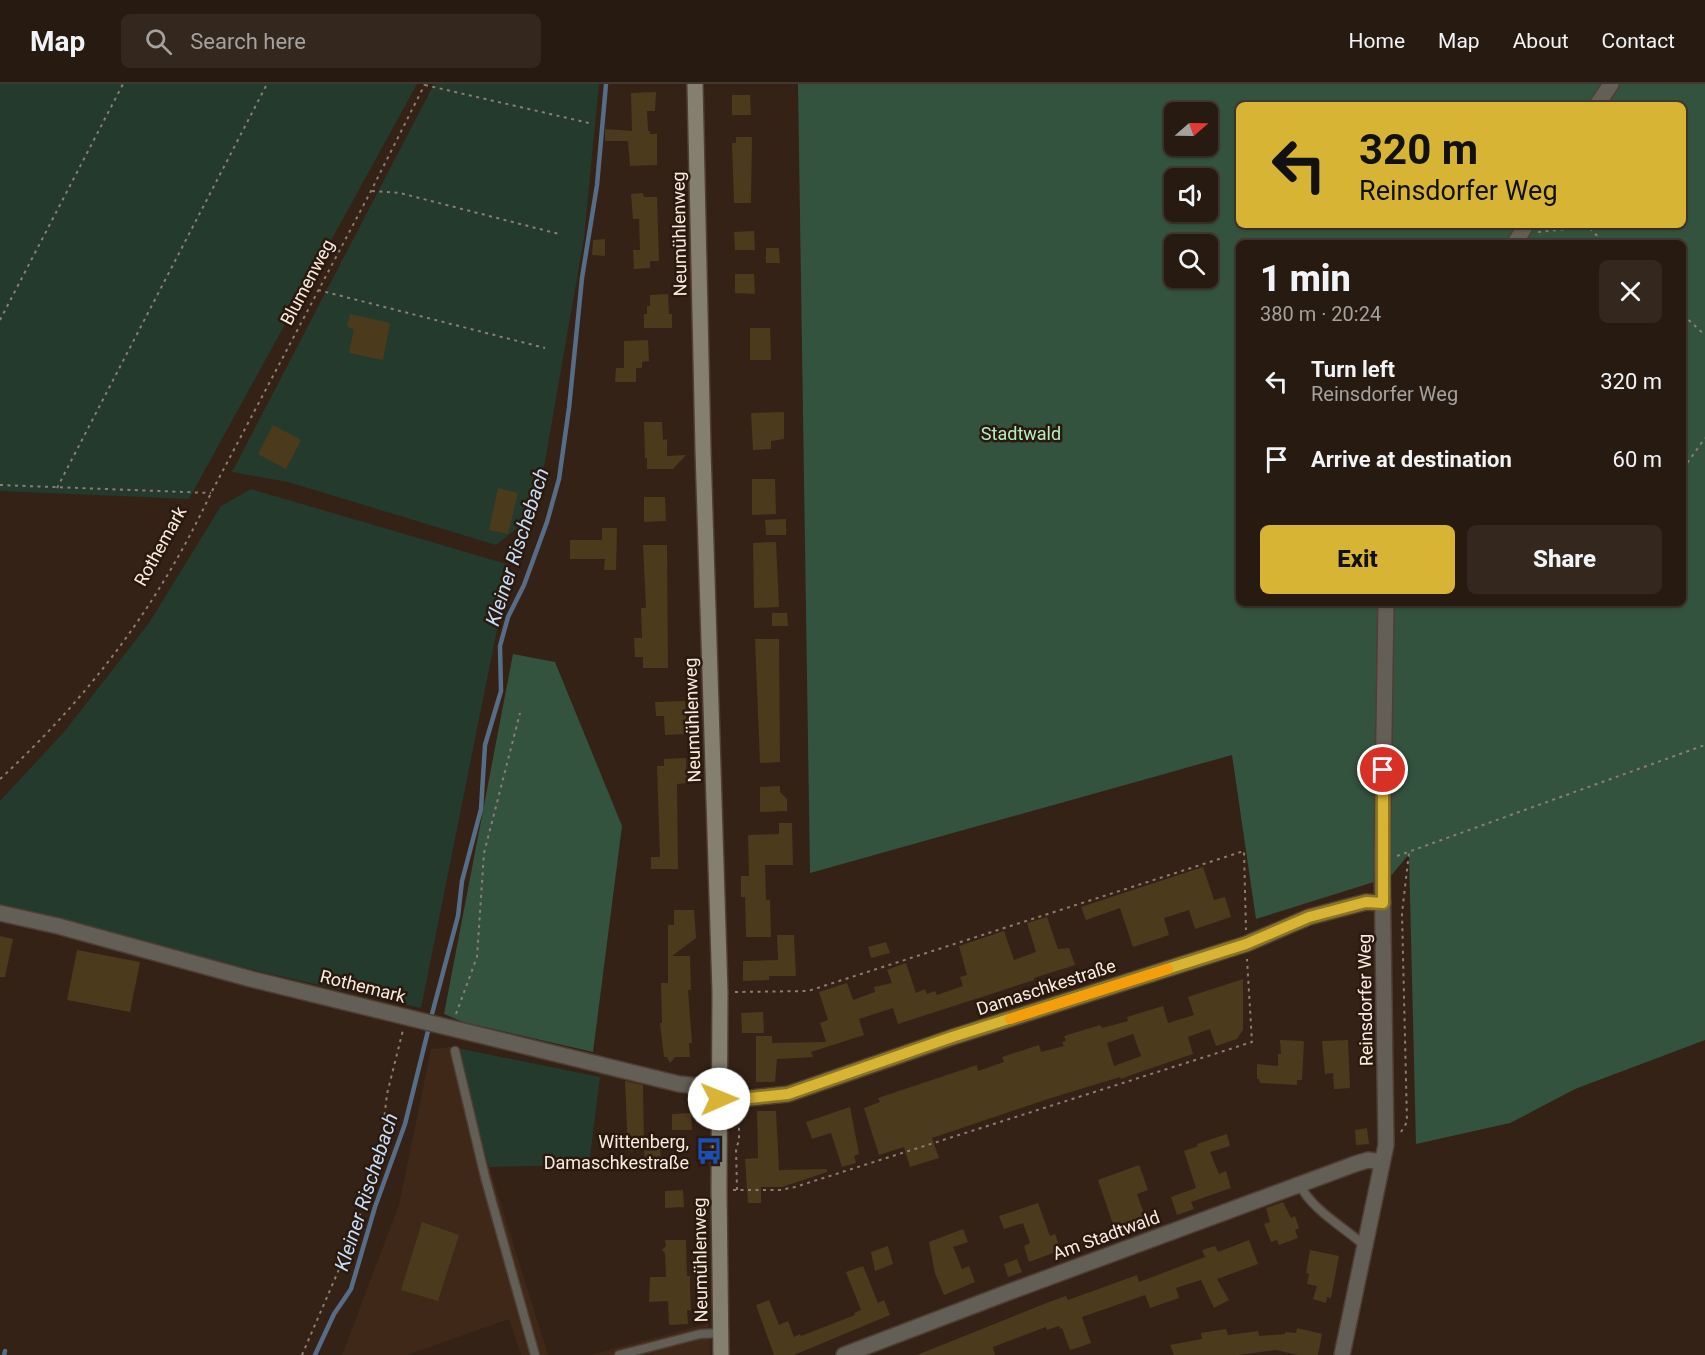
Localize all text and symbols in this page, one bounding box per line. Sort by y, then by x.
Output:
search box [121,14,541,68]
text: Map [30,25,85,58]
icon: search [142,25,175,58]
text: Search here [190,29,306,54]
text: Home [1349,29,1405,53]
text: Map [1438,29,1480,53]
text: About [1513,29,1569,53]
text: Contact [1602,29,1675,53]
north arrow [1164,102,1218,156]
map controls [1164,102,1218,288]
text: 320 m [1359,125,1478,174]
icon: left [1260,126,1338,204]
button: sound [1164,168,1218,222]
street label: Neumühlenweg [667,171,691,297]
text: Reinsdorfer Weg [1359,175,1558,207]
button: search [1164,234,1218,288]
street label: Blumenweg [276,236,338,328]
text: 1 min [1260,258,1351,300]
button: close [1599,260,1662,323]
text: 380 m · 20:24 [1260,302,1381,326]
text: Turn left [1311,357,1395,382]
icon: left [1260,365,1293,398]
text: 320 m [1600,369,1662,394]
text: Reinsdorfer Weg [1311,382,1458,406]
park label: Stadtwald [981,423,1061,444]
icon: arrive [1260,443,1293,476]
text: Arrive at destination [1311,447,1512,472]
text: 60 m [1613,447,1662,472]
water label: Kleiner Rischebach [480,465,554,629]
street label: Rothemark [130,502,191,589]
button: Exit [1260,525,1455,594]
button: Share [1467,525,1662,594]
street label: Neumühlenweg [679,657,705,783]
pin [1357,744,1408,795]
icon: arrive [1366,753,1399,786]
street label: Reinsdorfer Weg [1353,934,1377,1066]
street label: Damaschkestraße [974,955,1118,1019]
street label: Rothemark [318,965,409,1007]
position arrow [687,1067,751,1131]
water label: Kleiner Rischebach [329,1110,403,1274]
place label: Wittenberg, Damaschkestraße [544,1131,689,1173]
bus stop icon: Wittenberg, Damaschkestraße [694,1136,724,1166]
street label: Neumühlenweg [688,1197,712,1323]
street label: Am Stadtwald [1050,1206,1162,1264]

